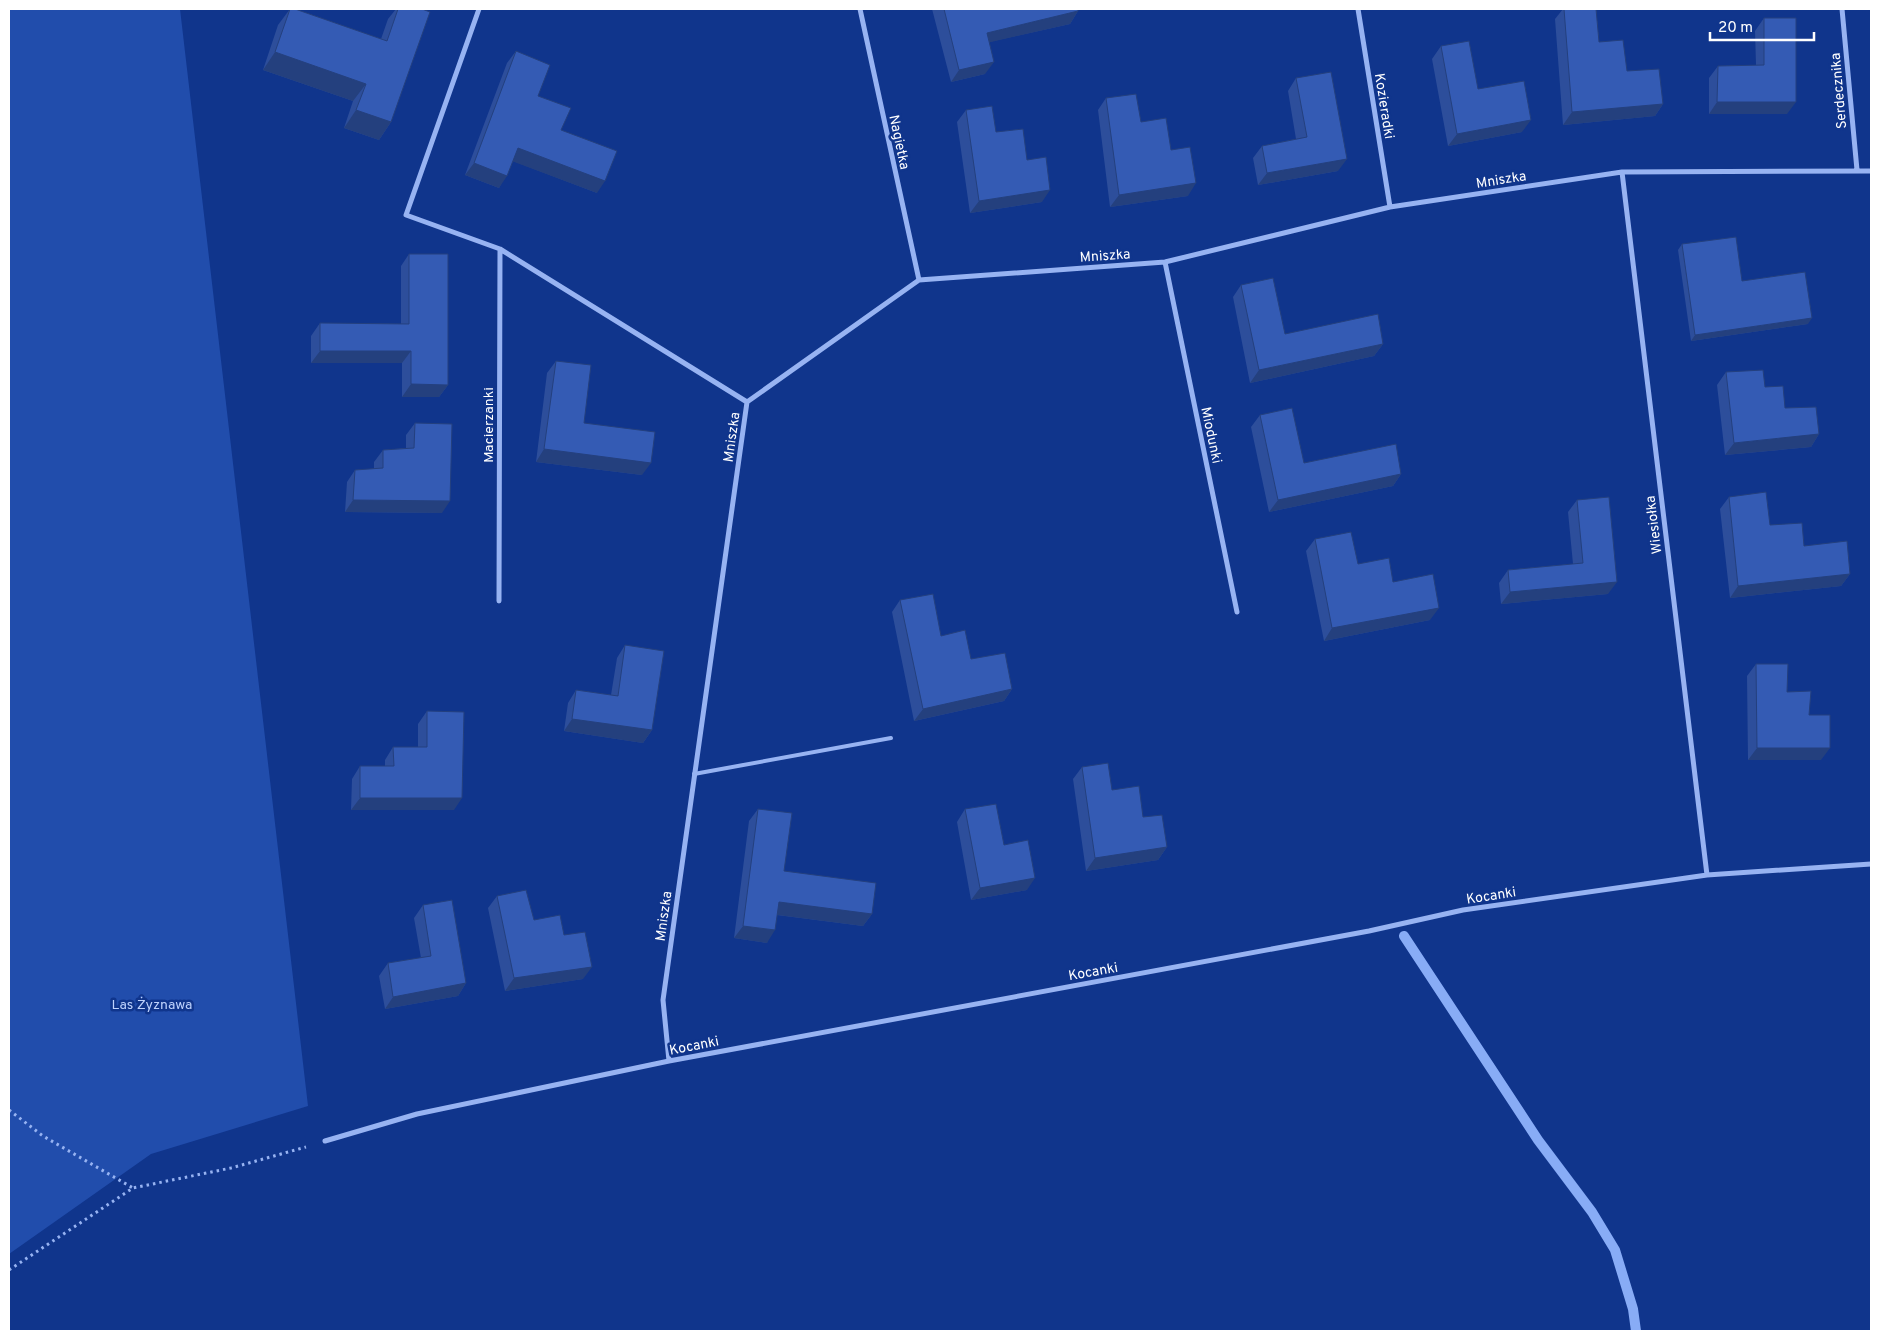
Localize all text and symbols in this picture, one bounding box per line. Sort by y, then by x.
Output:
scale bar [1710,10,1814,42]
text: 20 m [1718,19,1753,38]
street label: Serdecznika [1828,52,1851,130]
street label: Kozieradki [1370,72,1397,140]
street label: Nagietka [884,113,913,171]
street label: Mniszka [1475,168,1528,193]
street label: Mniszka [1079,246,1131,267]
street label: Macierzanki [481,387,498,463]
street label: Miodunki [1196,405,1225,465]
street label: Mniszka [721,411,744,463]
street label: Wiesiołka [1642,495,1667,555]
street label: Kocanki [1465,884,1517,909]
street label: Mniszka [653,890,676,942]
street label: Kocanki [1067,960,1119,985]
park label: Las Żyznawa [112,996,192,1014]
street label: Kocanki [668,1033,721,1060]

